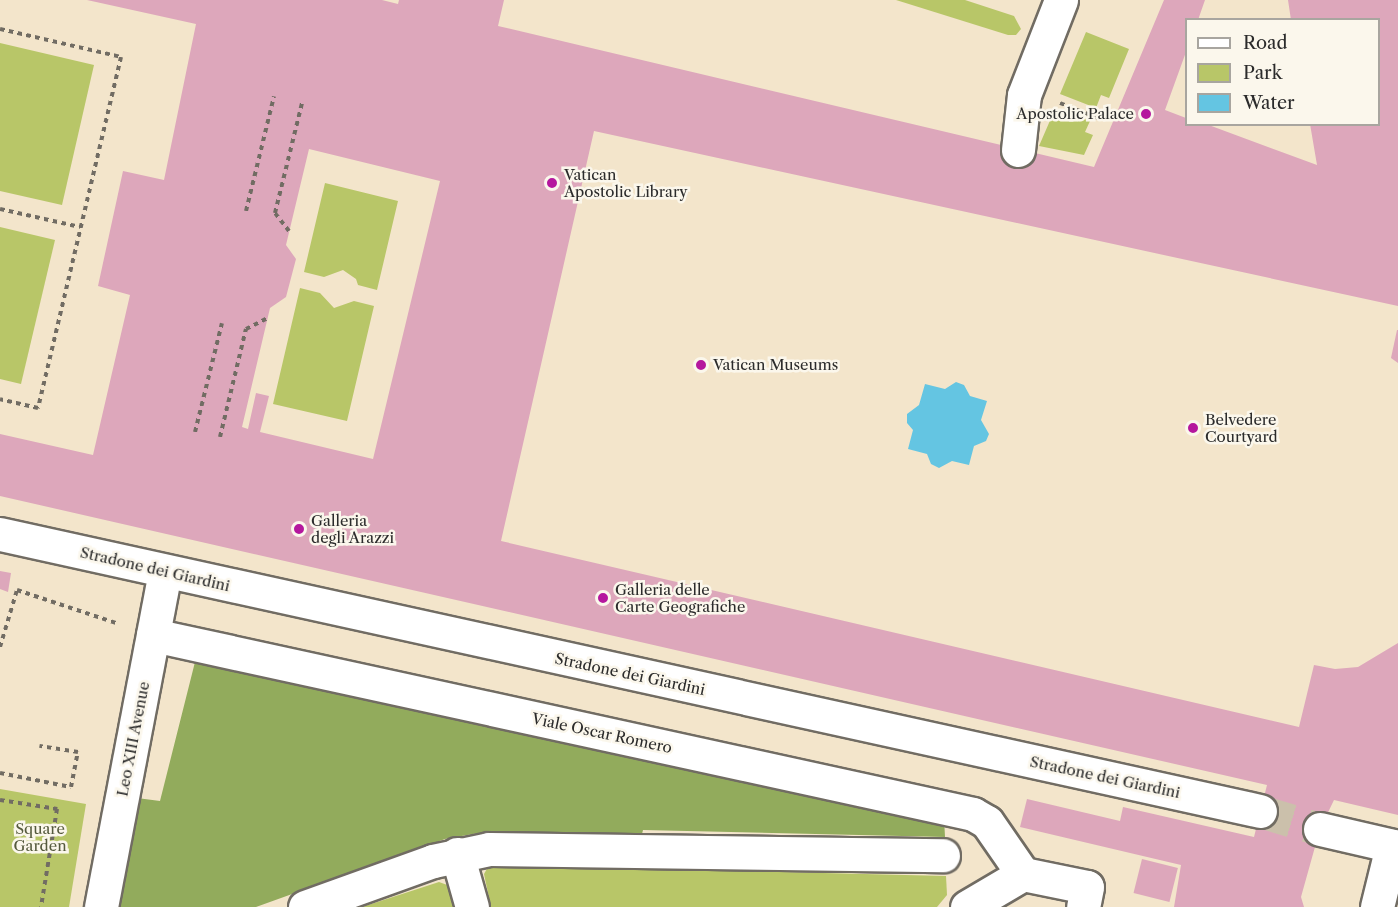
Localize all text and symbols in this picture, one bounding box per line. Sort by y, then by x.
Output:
legend [1185,18,1380,126]
text: Road [1243,32,1288,54]
text: Park [1243,62,1282,84]
text: Water [1243,92,1295,114]
place label: Apostolic Palace [1016,105,1134,123]
marker: Apostolic Palace [1139,107,1153,121]
place label: Vatican Apostolic Library [564,165,688,200]
marker: Vatican Apostolic Library [545,176,559,190]
place label: Vatican Museums [713,356,838,374]
marker: Vatican Museums [694,358,708,372]
place label: Belvedere Courtyard [1205,410,1278,445]
marker: Belvedere Courtyard [1186,421,1200,435]
place label: Galleria degli Arazzi [311,511,395,546]
marker: Galleria degli Arazzi [292,522,306,536]
street label: Stradone dei Giardini [78,543,232,595]
place label: Galleria delle Carte Geografiche [615,580,745,615]
marker: Galleria delle Carte Geografiche [596,591,610,605]
street label: Stradone dei Giardini [553,649,707,699]
street label: Leo XIII Avenue [113,680,153,798]
street label: Viale Oscar Romero [530,709,674,757]
street label: Stradone dei Giardini [1028,752,1182,802]
park label: Square Garden [13,819,67,854]

